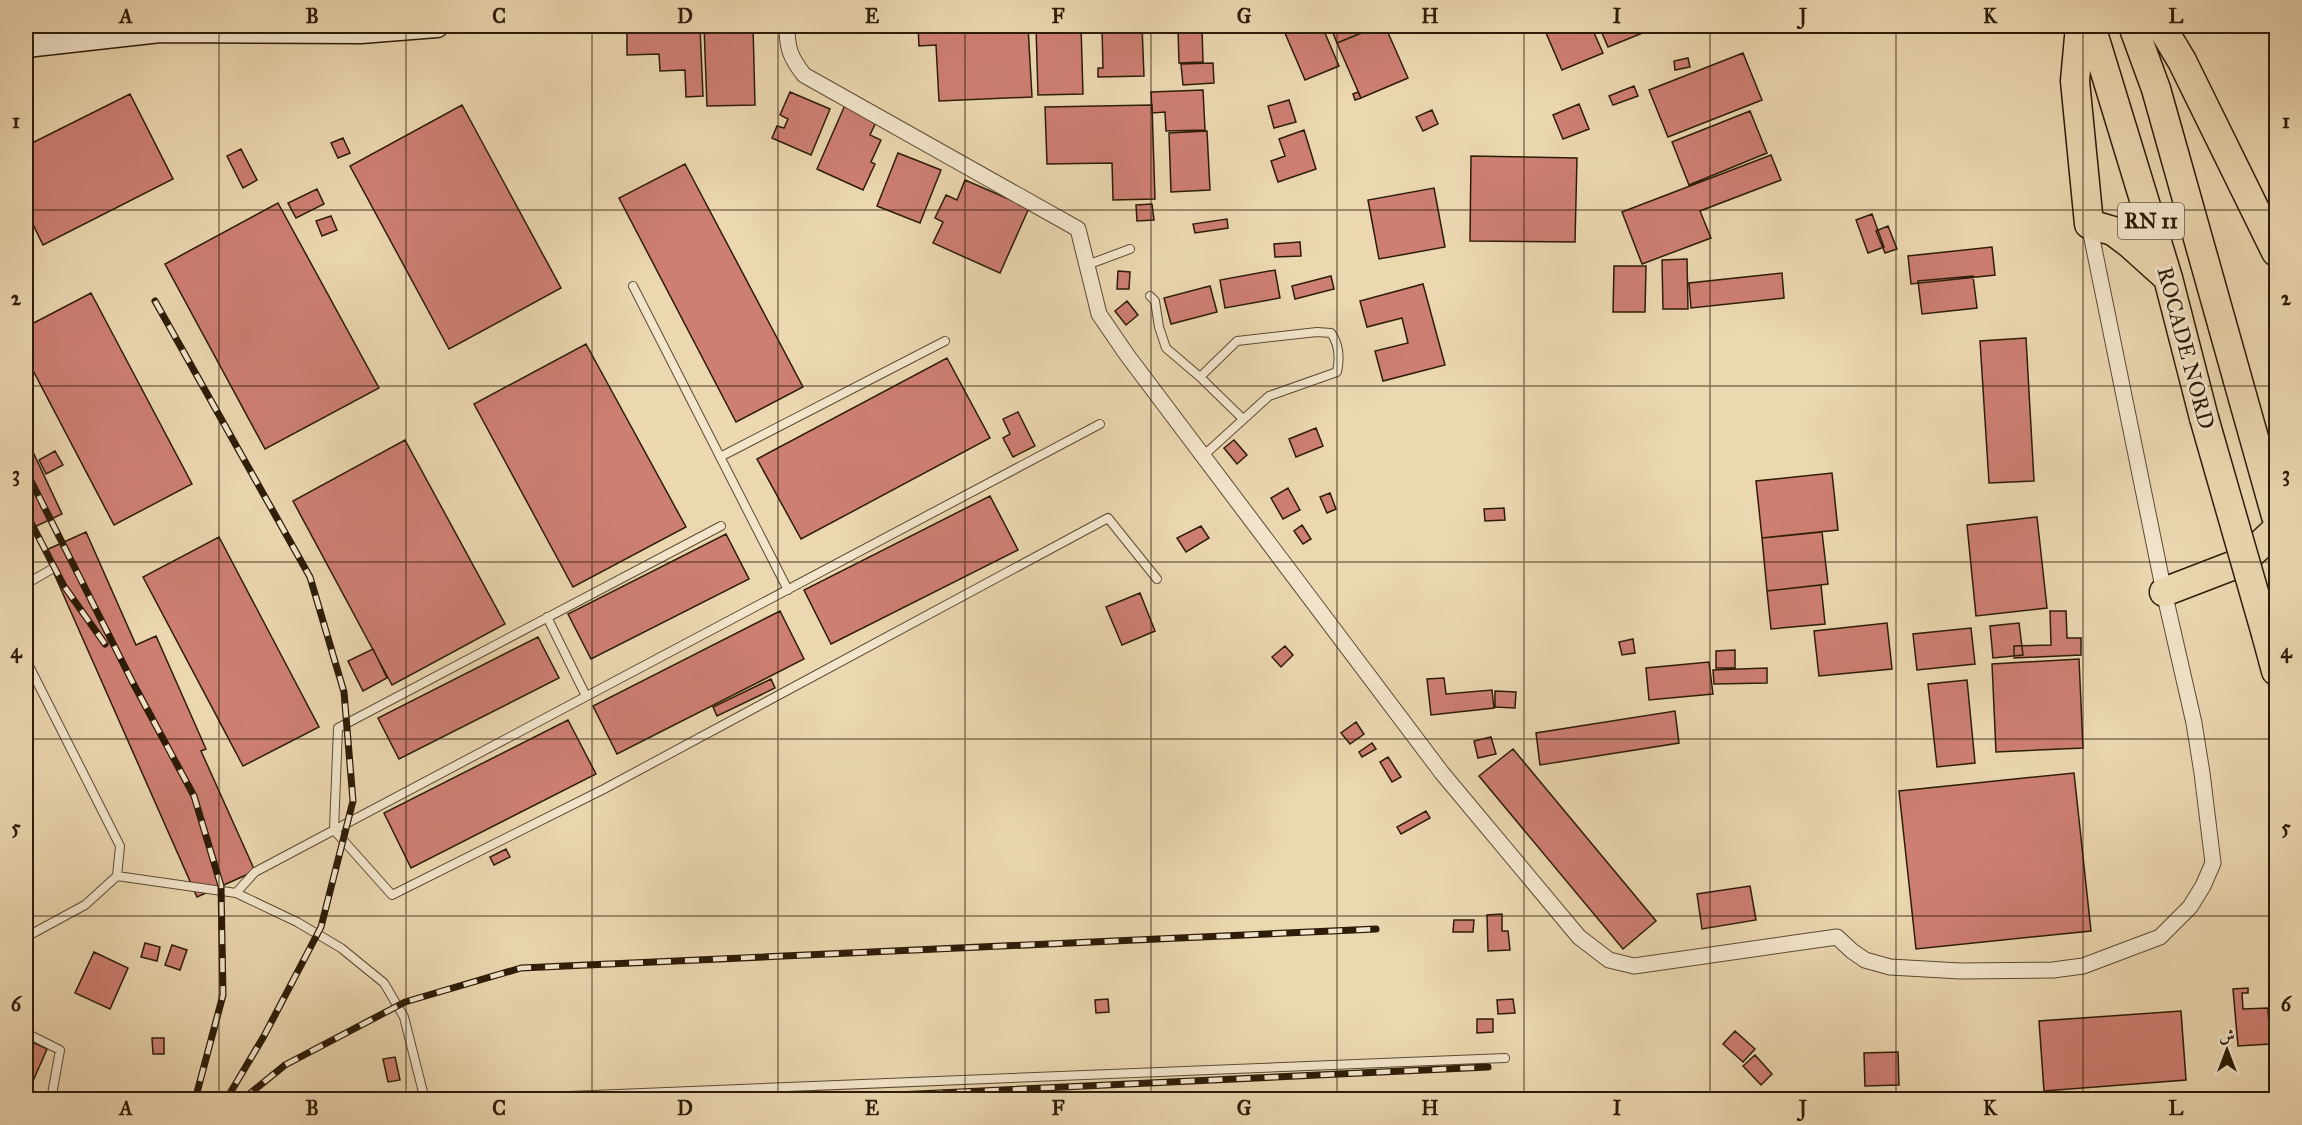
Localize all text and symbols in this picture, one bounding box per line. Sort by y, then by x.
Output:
text: A [117,4,133,28]
text: B [305,4,319,28]
text: C [492,4,506,28]
text: D [677,4,693,28]
text: E [865,4,880,28]
text: F [1051,4,1065,28]
text: G [1237,4,1252,28]
text: H [1421,4,1439,28]
text: I [1613,4,1622,28]
text: J [1796,4,1808,30]
text: K [1983,4,1998,28]
text: L [2169,4,2184,28]
text: 1 [12,109,20,133]
text: 1 [2282,109,2290,133]
road number: RN 11 [2118,203,2184,239]
street label: ROCADE NORD [2151,264,2221,432]
text: 2 [11,286,22,310]
text: 2 [2281,286,2292,310]
text: 3 [12,462,20,487]
text: 3 [2282,462,2290,487]
text: 4 [10,639,22,664]
text: 4 [2280,639,2292,664]
text: 5 [11,815,21,839]
text: 5 [2281,815,2291,839]
text: 6 [11,992,23,1016]
text: 6 [2281,992,2293,1016]
north arrow [2197,1020,2257,1080]
text: ش [2219,1026,2235,1045]
text: A [117,1096,133,1120]
text: B [305,1096,319,1120]
text: C [492,1096,506,1120]
text: D [677,1096,693,1120]
text: E [865,1096,880,1120]
text: F [1051,1096,1065,1120]
text: G [1237,1096,1252,1120]
text: H [1421,1096,1439,1120]
text: I [1613,1096,1622,1120]
text: J [1796,1096,1808,1122]
text: K [1983,1096,1998,1120]
text: L [2169,1096,2184,1120]

